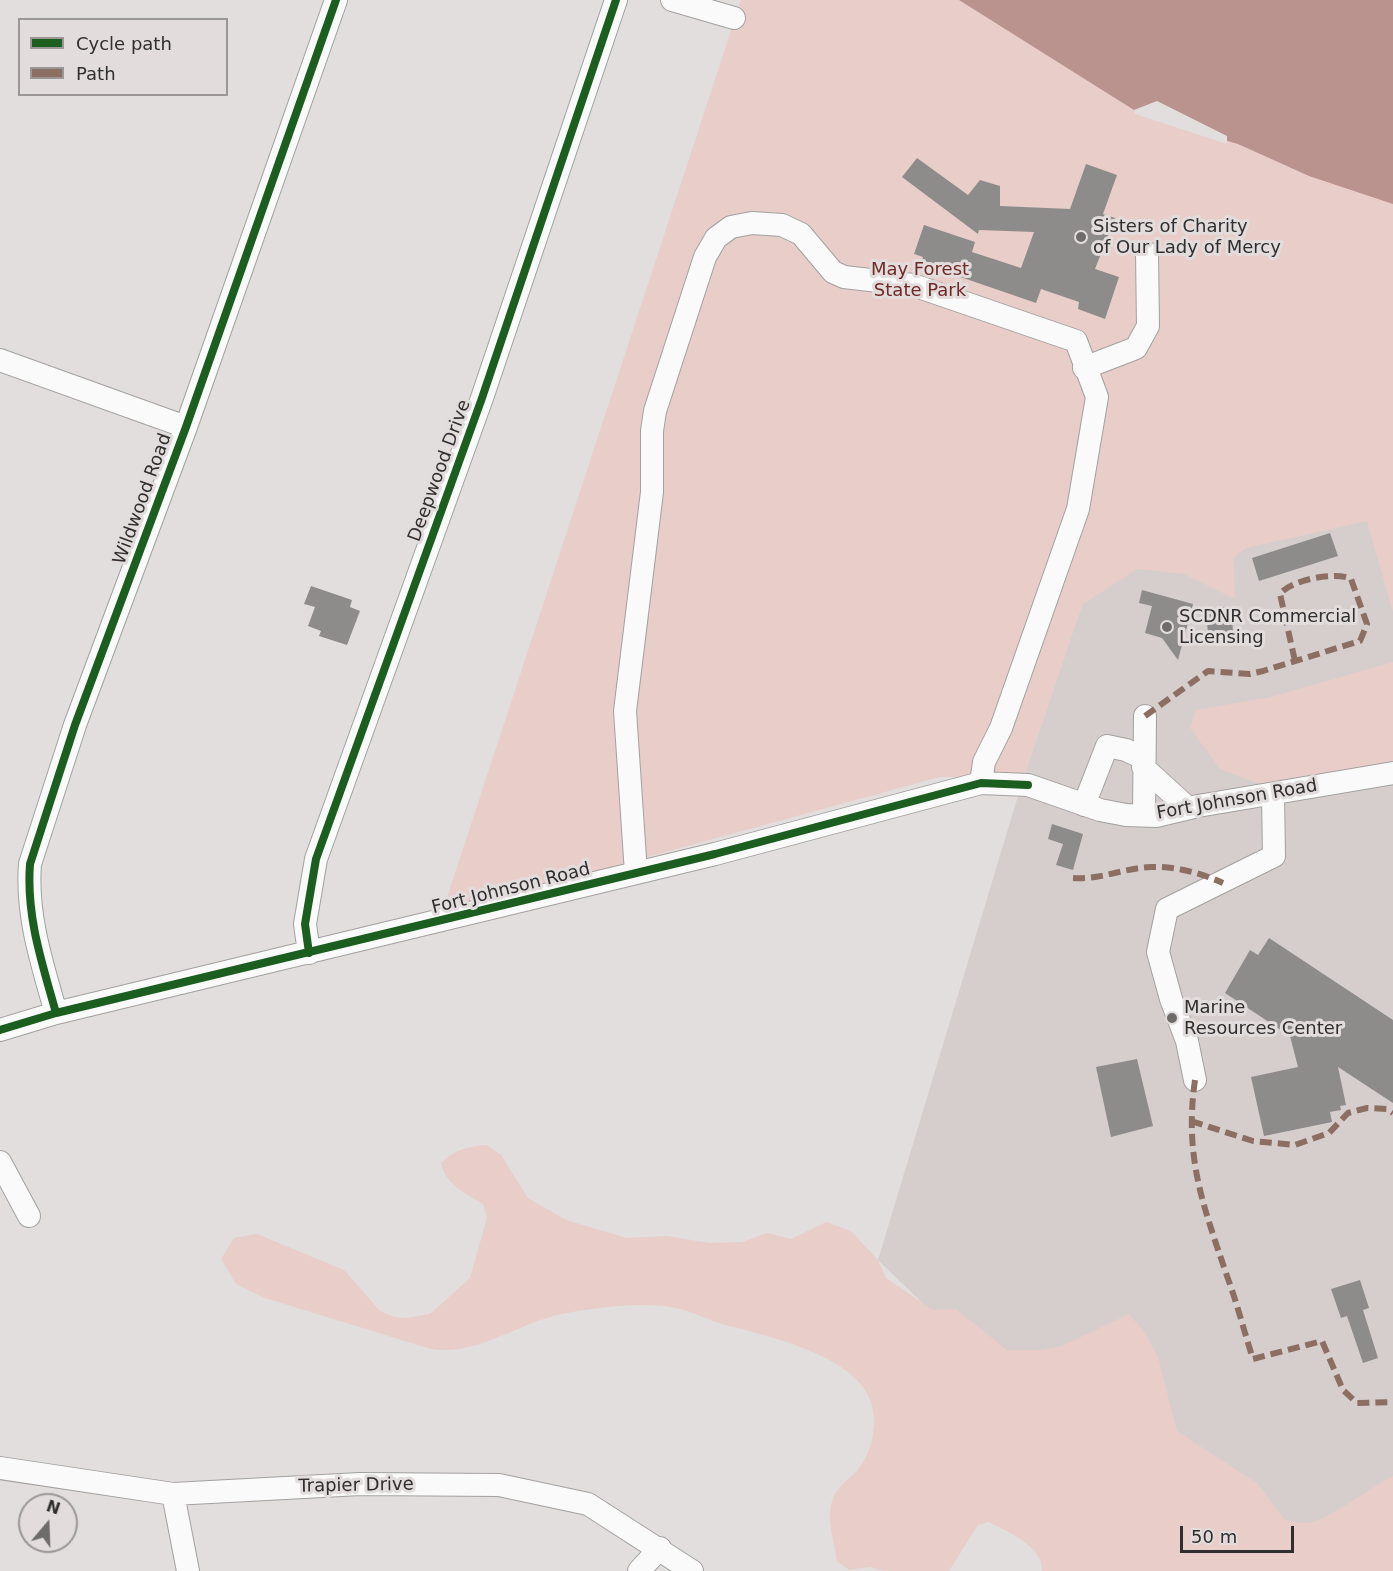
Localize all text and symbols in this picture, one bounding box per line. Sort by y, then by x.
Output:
legend [18,18,228,96]
text: Cycle path [76,33,172,54]
text: Path [76,63,116,84]
place label: Sisters of Charity of Our Lady of Mercy [1093,216,1281,258]
marker: Sisters of Charity of Our Lady of Mercy [1074,230,1088,244]
park label: May Forest State Park [871,259,969,302]
street label: Deepwood Drive [404,397,476,545]
street label: Wildwood Road [109,431,177,567]
place label: SCDNR Commercial Licensing [1179,606,1356,648]
marker: SCDNR Commercial Licensing [1160,620,1174,634]
street label: Fort Johnson Road [1155,775,1319,825]
street label: Fort Johnson Road [429,859,593,919]
place label: Marine Resources Center [1184,997,1342,1040]
marker: Marine Resources Center [1165,1011,1179,1025]
street label: Trapier Drive [298,1474,414,1498]
north arrow [18,1493,78,1553]
text: N [44,1496,63,1519]
scale bar [1183,1514,1297,1552]
text: 50 m [1191,1526,1237,1547]

